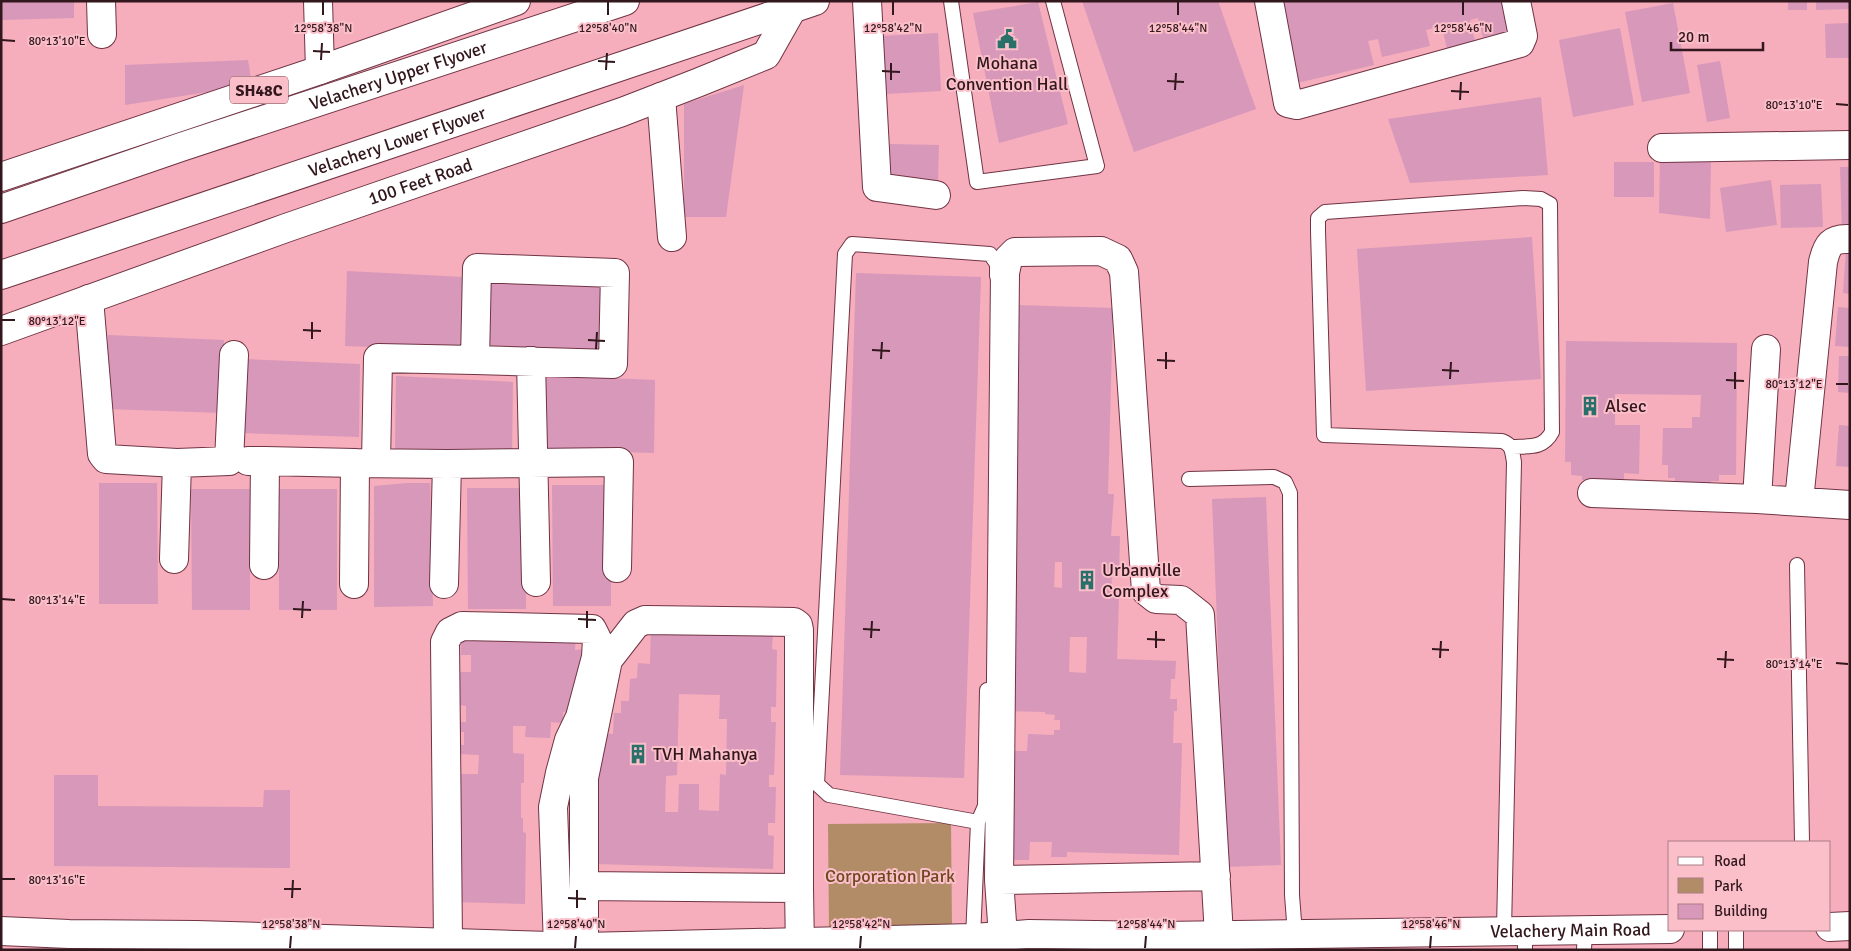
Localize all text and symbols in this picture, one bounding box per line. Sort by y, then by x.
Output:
scale bar [1671,20,1764,52]
text: 12°58'38"N [294,21,352,36]
text: 12°58'40"N [579,21,637,36]
text: 12°58'42"N [864,21,922,36]
text: 12°58'44"N [1149,21,1207,36]
text: 12°58'46"N [1434,21,1492,36]
public building icon: Mohana Convention Hall [996,28,1018,50]
text: 20 m [1678,28,1709,46]
text: 80°13'10"E [28,34,86,49]
street label: Velachery Upper Flyover [306,36,490,115]
place label: Mohana Convention Hall [946,52,1068,95]
road number: SH48C [230,76,288,104]
text: 80°13'10"E [1765,98,1823,113]
street label: Velachery Lower Flyover [306,101,489,182]
street label: 100 Feet Road [365,154,475,210]
text: 80°13'12"E [28,314,86,329]
text: 80°13'12"E [1765,377,1823,392]
building icon: Alsec [1579,395,1601,417]
place label: Alsec [1605,395,1646,417]
place label: Urbanville Complex [1102,559,1181,602]
building icon: Urbanville Complex [1076,569,1098,591]
text: 80°13'14"E [28,593,86,608]
text: 80°13'14"E [1765,657,1823,672]
building icon: TVH Mahanya [627,743,649,765]
place label: TVH Mahanya [653,743,758,765]
legend [1668,841,1831,931]
text: Road [1714,852,1746,870]
park label: Corporation Park [825,865,955,887]
text: 80°13'16"E [28,873,86,888]
text: Park [1714,877,1743,895]
text: Building [1714,902,1768,920]
text: 12°58'38"N [262,917,320,932]
text: 12°58'40"N [547,917,605,932]
text: 12°58'42"N [832,917,890,932]
text: 12°58'44"N [1117,917,1175,932]
text: 12°58'46"N [1402,917,1460,932]
street label: Velachery Main Road [1490,918,1651,942]

